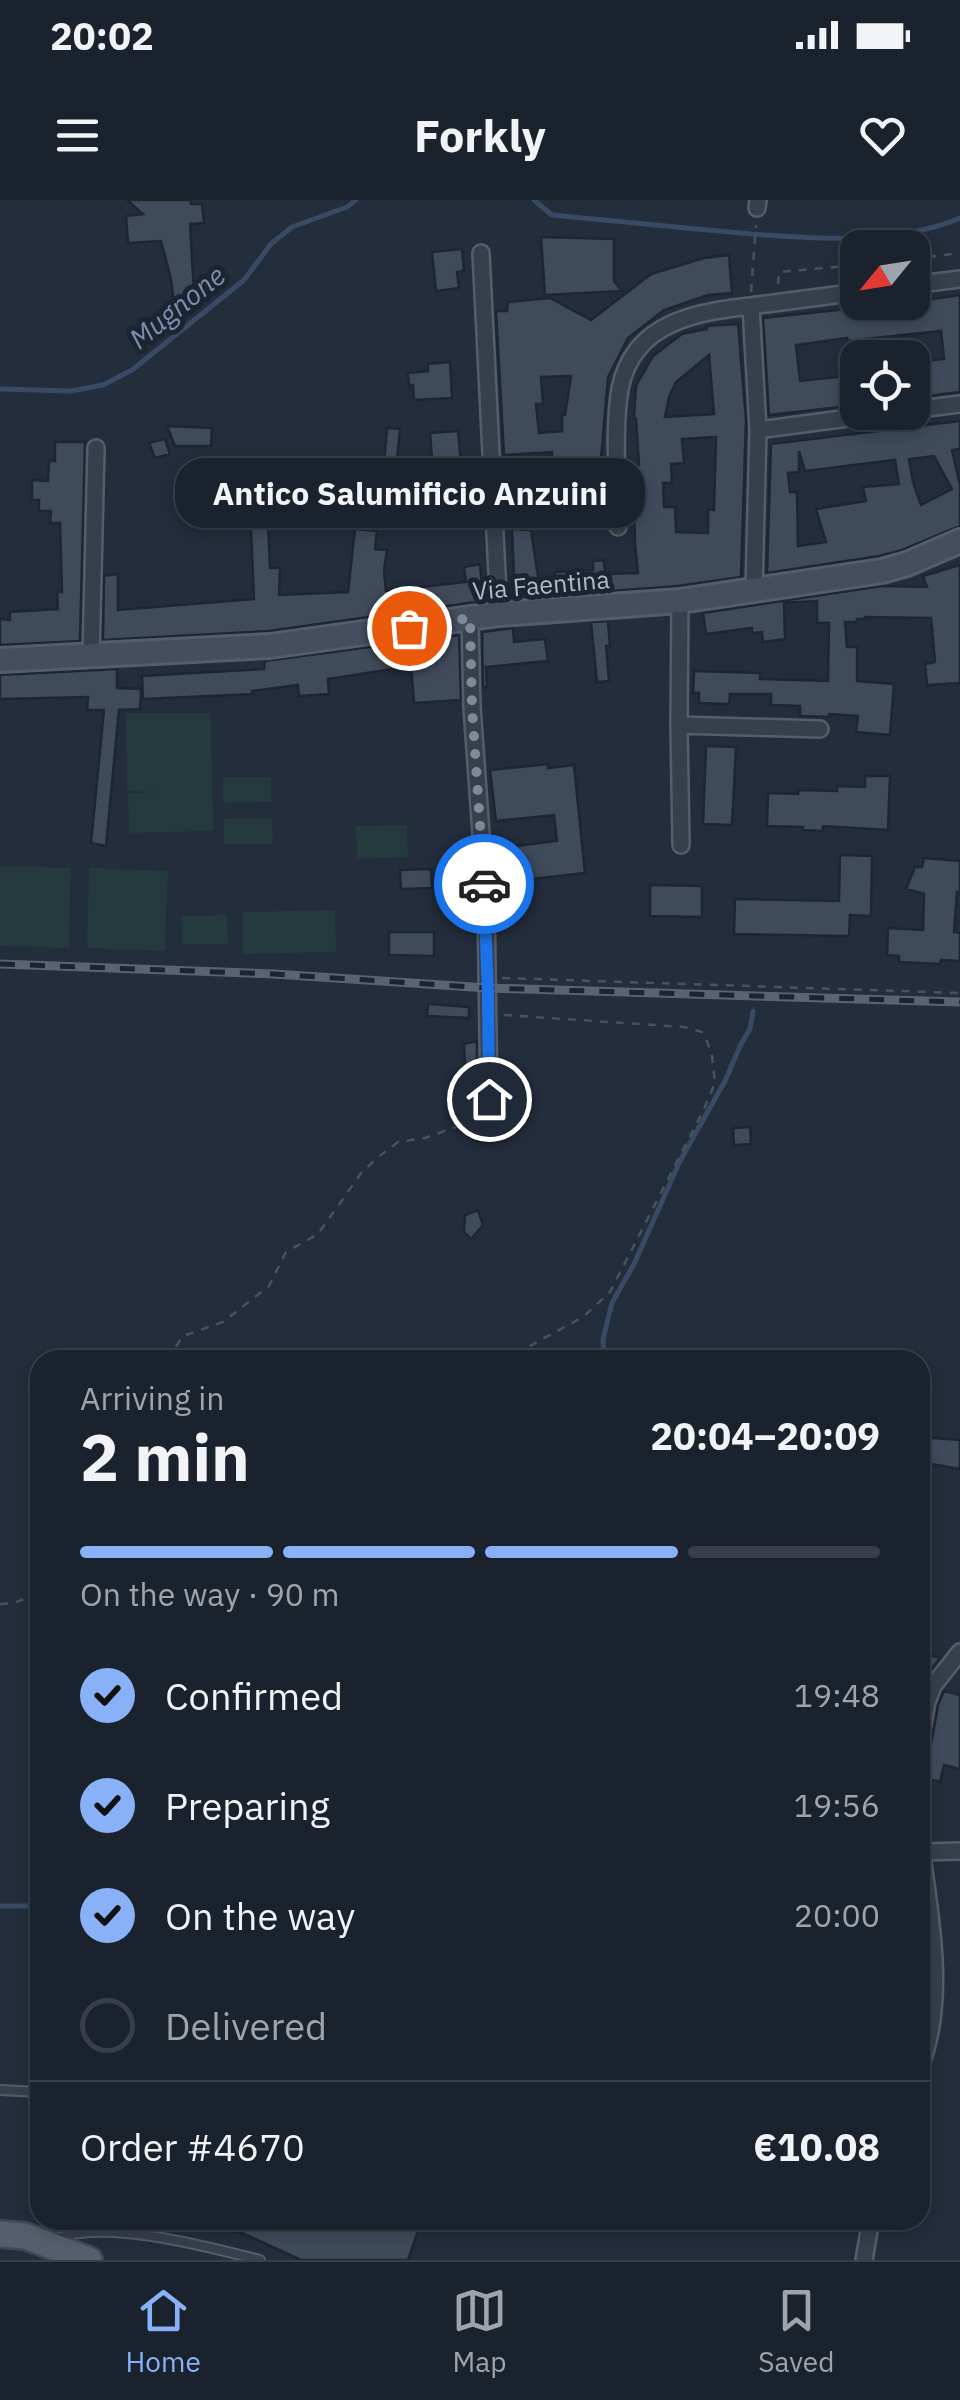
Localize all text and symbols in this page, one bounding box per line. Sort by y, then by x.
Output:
text: 20:02 [50,11,154,60]
text: Forkly [414,106,546,164]
icon: menu [50,108,105,163]
icon: heart [855,108,910,163]
north arrow [840,230,930,320]
map controls [840,230,930,430]
water label: Mugnone [121,257,232,357]
button: locate [840,340,930,430]
callout: Antico Salumificio Anzuini [174,458,644,528]
text: Antico Salumificio Anzuini [212,472,608,514]
street label: Via Faentina [471,562,611,607]
pin [367,586,452,671]
icon: bag [382,601,437,656]
courier [434,834,534,934]
icon: car [457,857,512,912]
pin [447,1057,532,1142]
icon: home [462,1072,517,1127]
text: Arriving in [80,1377,225,1419]
text: 20:04–20:09 [650,1411,880,1460]
text: 2 min [80,1414,250,1499]
text: On the way · 90 m [80,1573,340,1615]
icon: check [80,1668,135,1723]
text: Confirmed [165,1671,343,1720]
text: 19:48 [794,1674,880,1716]
icon: check [80,1778,135,1833]
text: Preparing [165,1781,330,1830]
text: 19:56 [794,1784,880,1826]
icon: check [80,1888,135,1943]
text: On the way [165,1891,355,1940]
text: 20:00 [794,1894,880,1936]
text: Delivered [165,2001,327,2050]
text: Order #4670 [80,2122,305,2171]
text: €10.08 [753,2122,880,2171]
tab: Home [126,2283,201,2380]
tab: Map [452,2283,507,2380]
tab: Saved [758,2283,834,2380]

